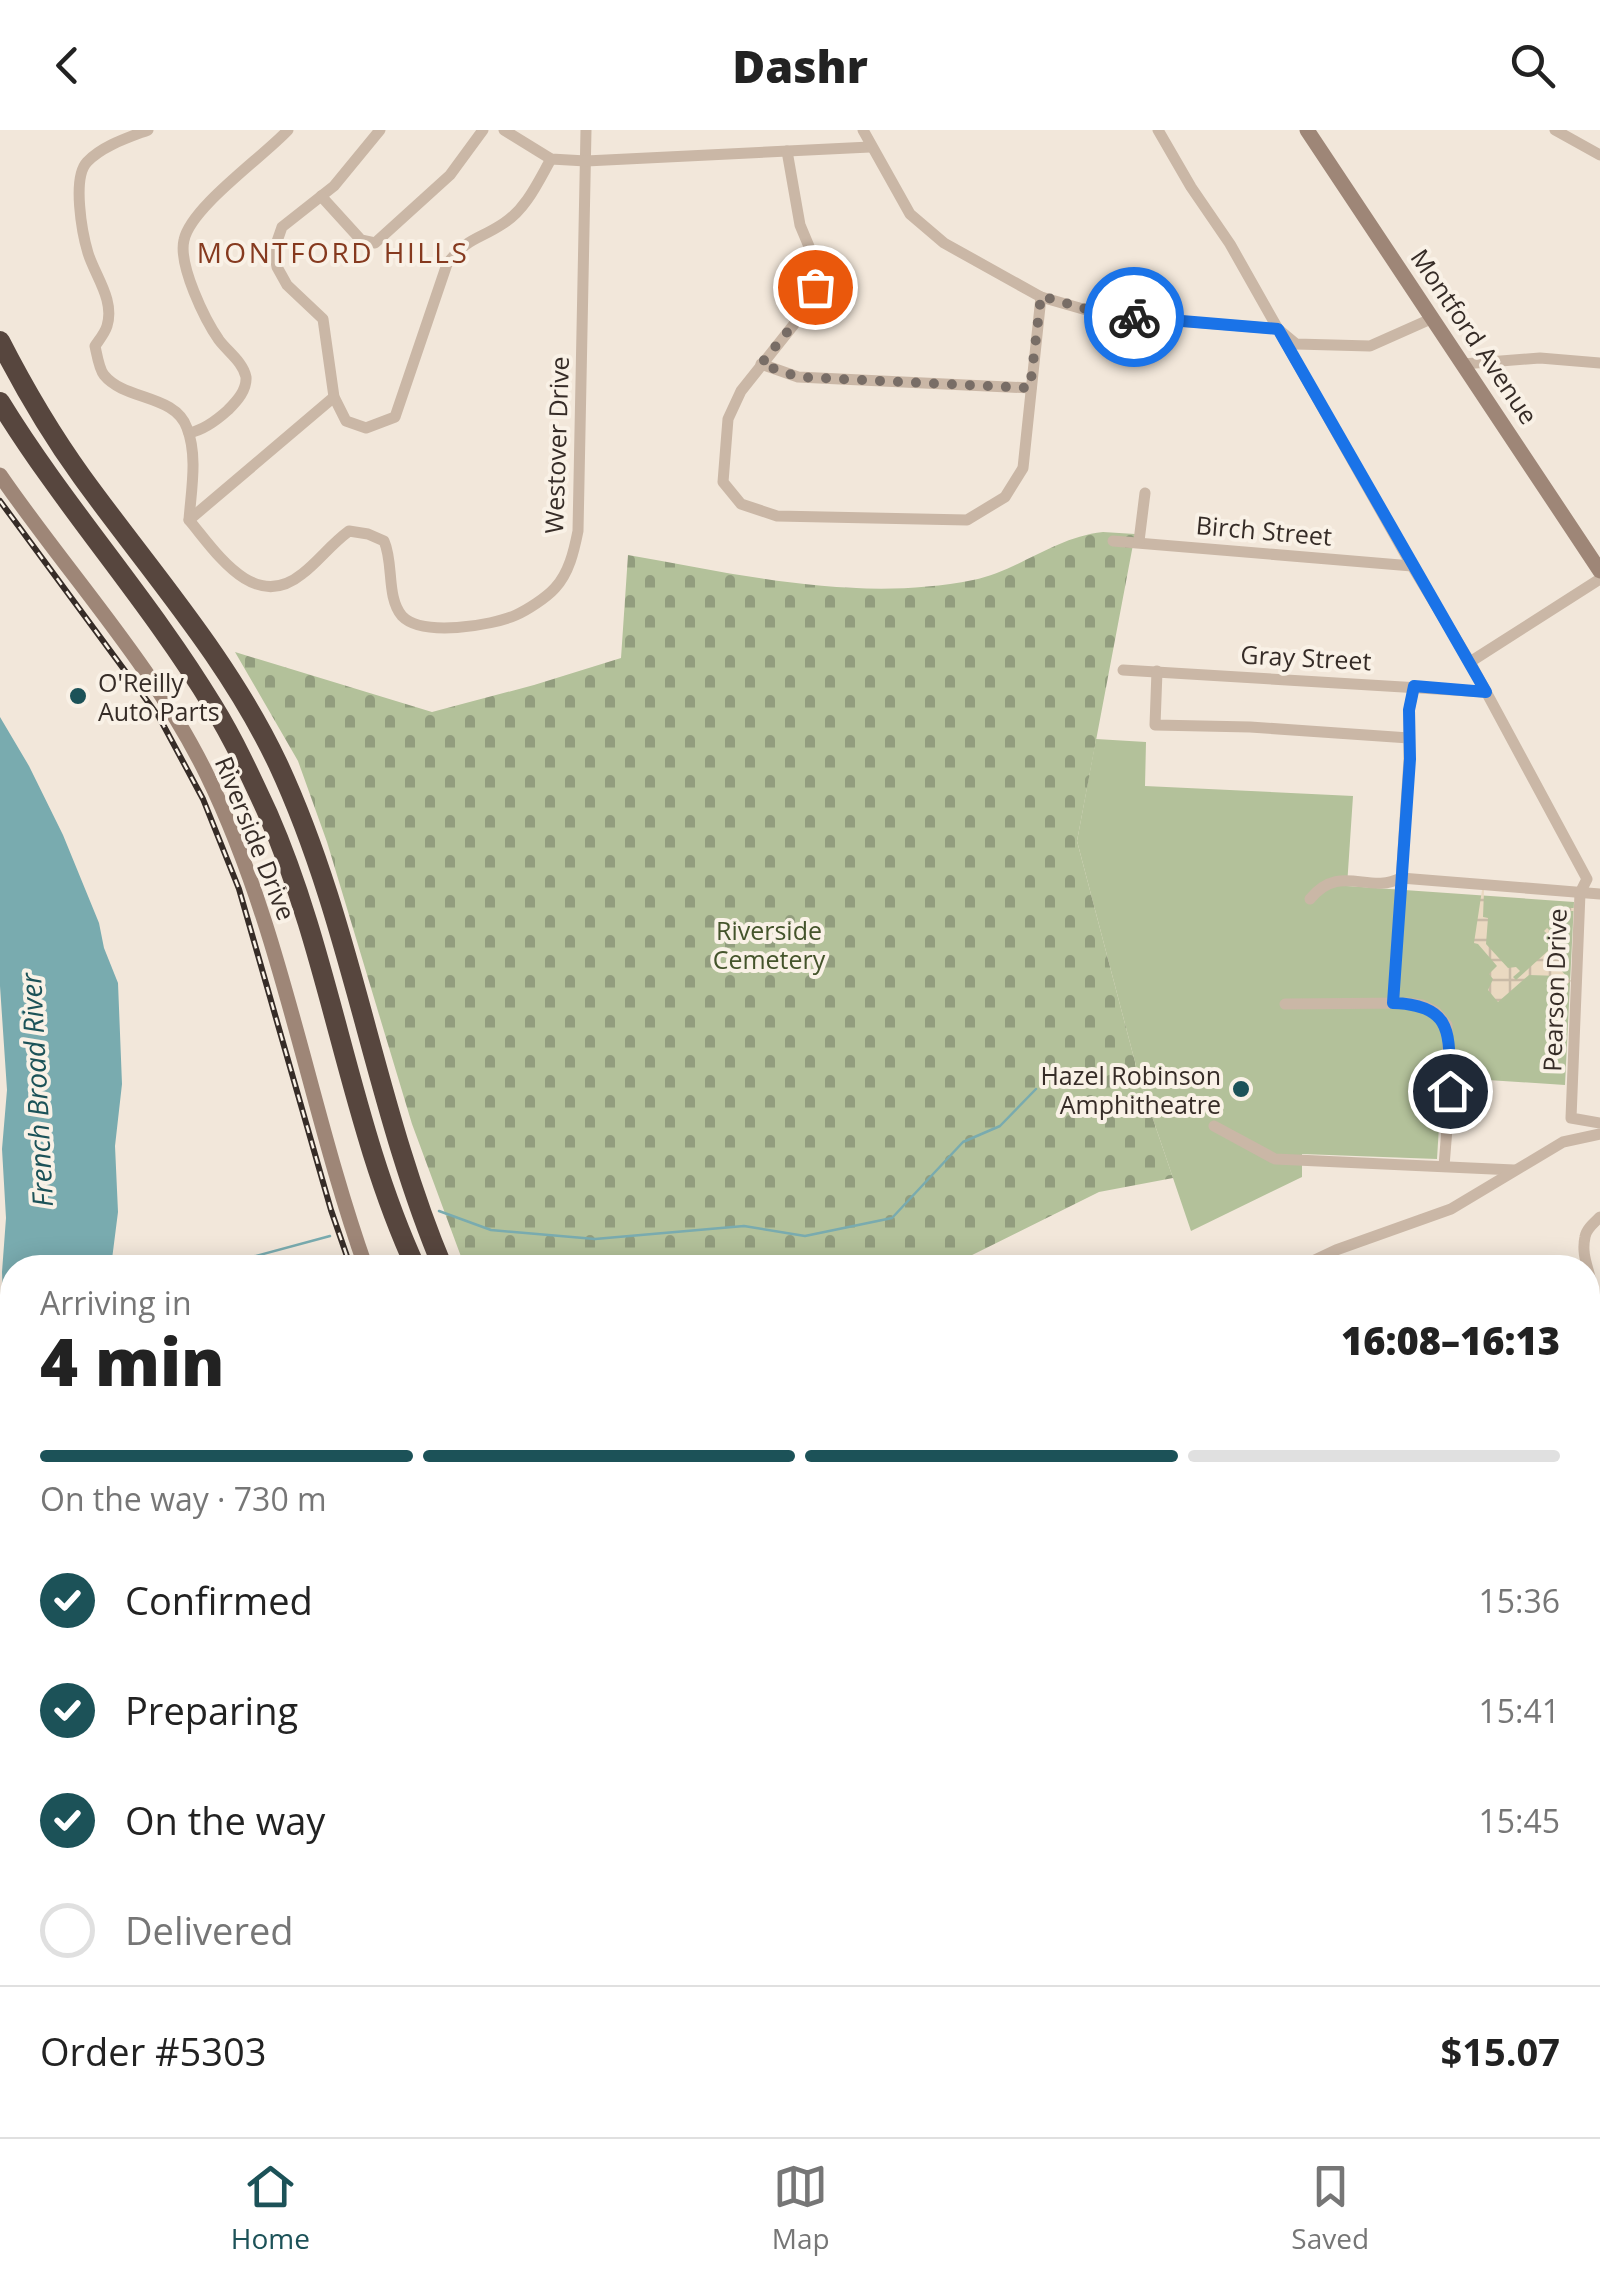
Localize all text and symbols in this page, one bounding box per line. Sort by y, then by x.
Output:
text: Dashr [732,35,868,96]
icon: back [40,38,95,93]
icon: search [1505,38,1560,93]
district label: MONTFORD HILLS [197,233,469,271]
street label: Montford Avenue [1404,242,1546,430]
pin [773,245,858,330]
icon: bag [788,260,843,315]
courier [1084,267,1184,367]
icon: bike [1107,290,1162,345]
street label: Westover Drive [536,356,576,534]
street label: Birch Street [1195,507,1333,553]
street label: Gray Street [1240,637,1372,677]
place label: O'Reilly Auto Parts [98,665,220,728]
marker: O'Reilly Auto Parts [67,685,89,707]
street label: Riverside Drive [208,751,304,925]
street label: Pearson Drive [1534,908,1574,1072]
park label: Riverside Cemetery [713,913,826,976]
water label: French Broad River [11,971,61,1208]
pin [1408,1049,1493,1134]
place label: Hazel Robinson Amphitheatre [1040,1058,1221,1121]
icon: home [1423,1064,1478,1119]
marker: Hazel Robinson Amphitheatre [1230,1078,1252,1100]
text: Arriving in [40,1281,192,1324]
text: 16:08–16:13 [1341,1314,1560,1366]
text: 4 min [40,1317,225,1405]
text: On the way · 730 m [40,1477,327,1520]
icon: check [40,1573,95,1628]
text: Confirmed [125,1574,313,1626]
text: 15:36 [1478,1579,1560,1622]
icon: check [40,1683,95,1738]
text: Preparing [125,1684,298,1736]
text: 15:41 [1478,1689,1560,1732]
icon: check [40,1793,95,1848]
text: On the way [125,1794,325,1846]
text: 15:45 [1478,1799,1560,1842]
text: Delivered [125,1904,294,1956]
text: Order #5303 [40,2025,267,2077]
text: $15.07 [1441,2025,1560,2077]
tab: Home [231,2159,310,2257]
tab: Map [772,2159,830,2257]
tab: Saved [1291,2159,1369,2257]

